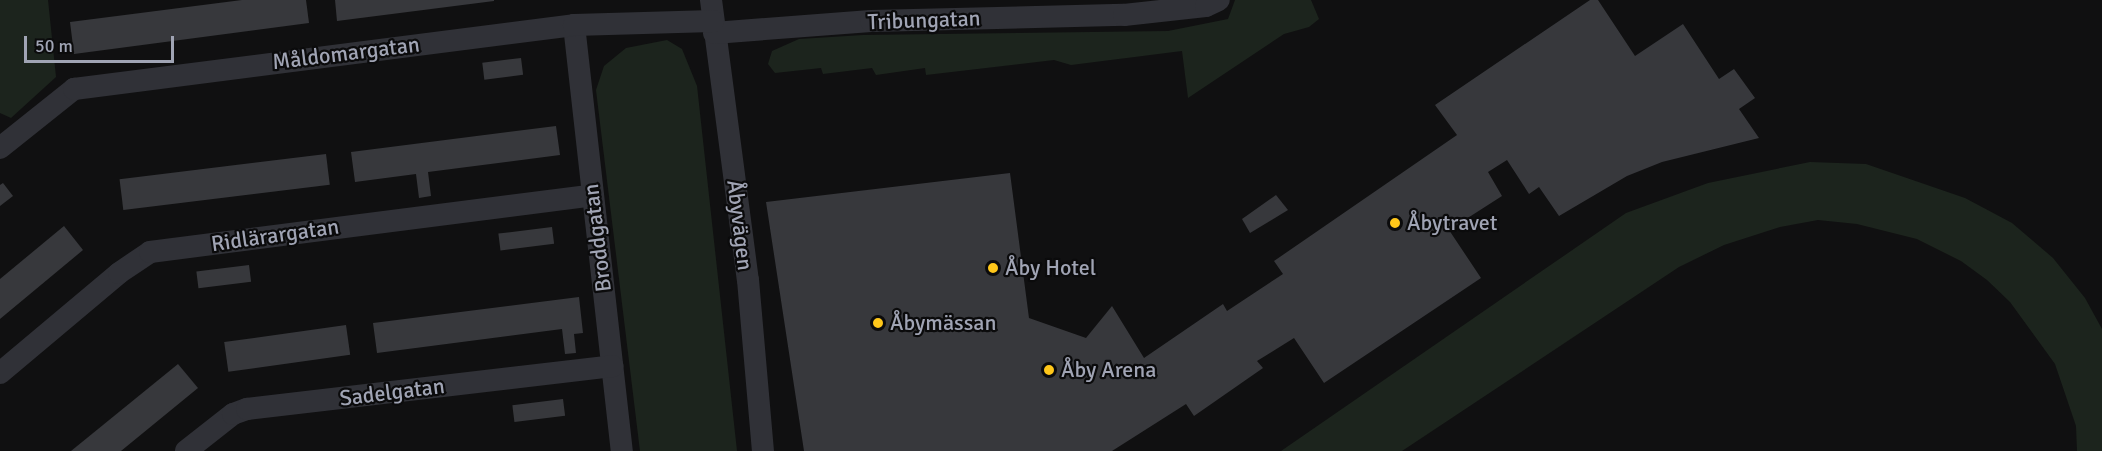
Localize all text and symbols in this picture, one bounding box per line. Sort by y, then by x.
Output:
street label: Tribungatan [867,5,981,35]
scale bar [27,24,177,62]
street label: Måldomargatan [271,31,421,75]
text: 50 m [35,35,73,57]
street label: Åbyvägen [721,178,759,272]
street label: Broddgatan [577,182,617,294]
place label: Åbytravet [1407,210,1497,236]
street label: Ridlärargatan [209,213,341,257]
marker: Åbytravet [1388,216,1402,230]
place label: Åby Hotel [1005,255,1096,281]
marker: Åby Hotel [986,261,1000,275]
place label: Åbymässan [890,310,996,336]
marker: Åbymässan [871,316,885,330]
place label: Åby Arena [1061,357,1156,383]
marker: Åby Arena [1042,363,1056,377]
street label: Sadelgatan [338,372,446,412]

